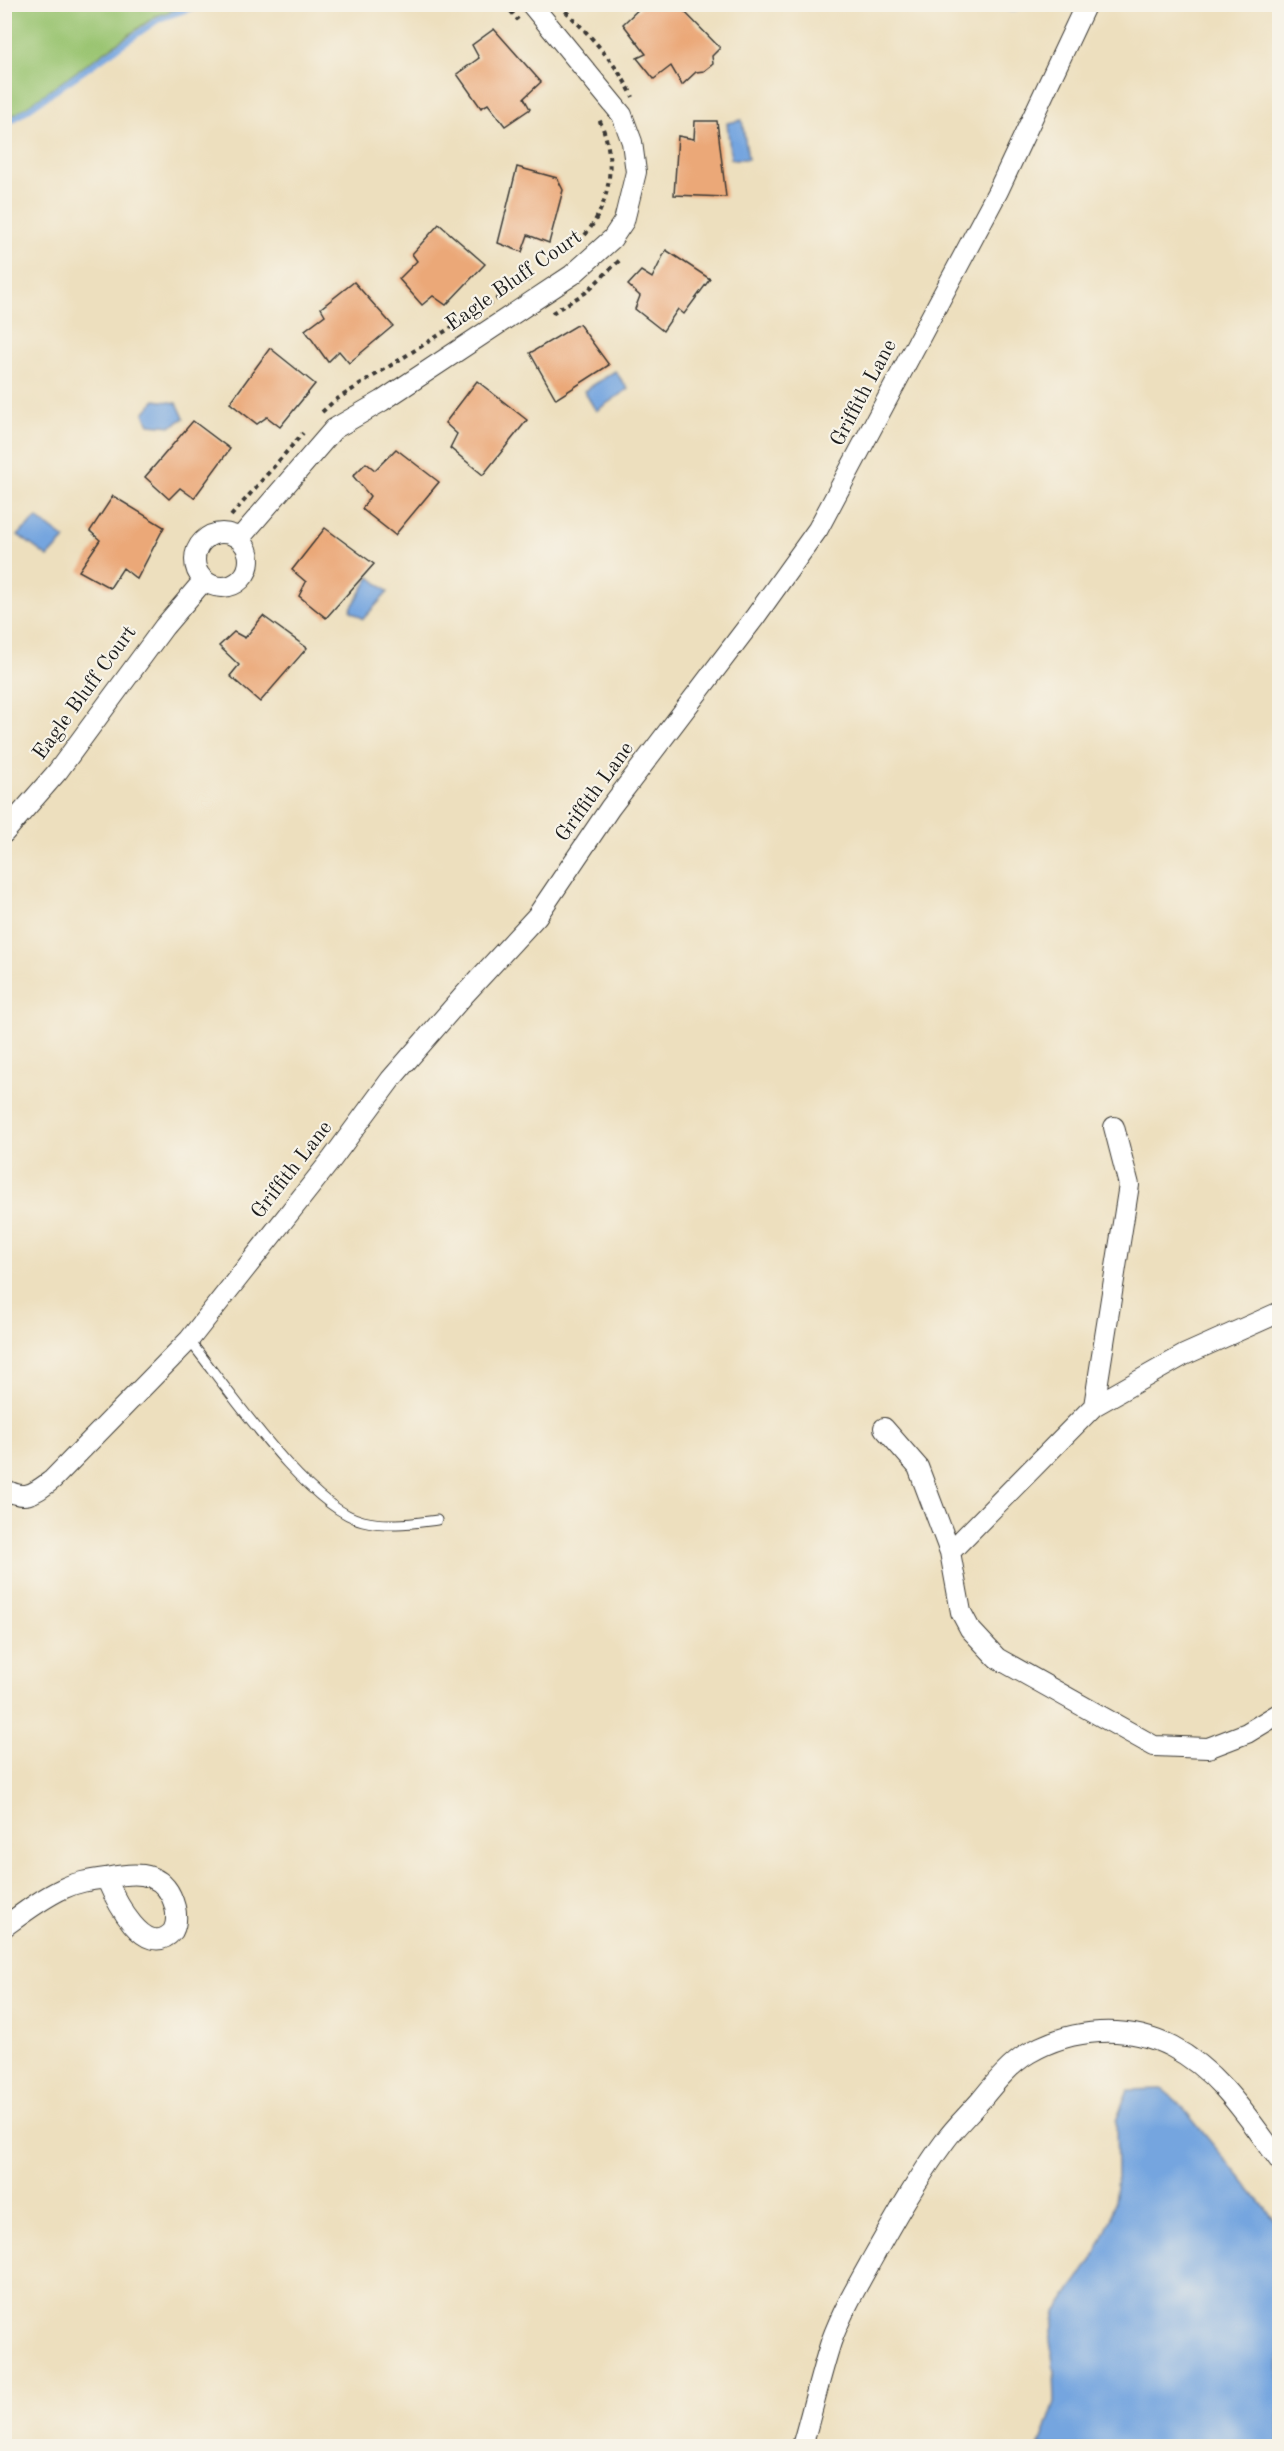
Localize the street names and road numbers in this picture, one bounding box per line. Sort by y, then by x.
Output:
street label: Eagle Bluff Court [442,226,586,336]
street label: Griffith Lane [827,336,901,450]
street label: Eagle Bluff Court [29,622,141,764]
street label: Griffith Lane [552,738,638,846]
street label: Griffith Lane [248,1117,336,1223]

